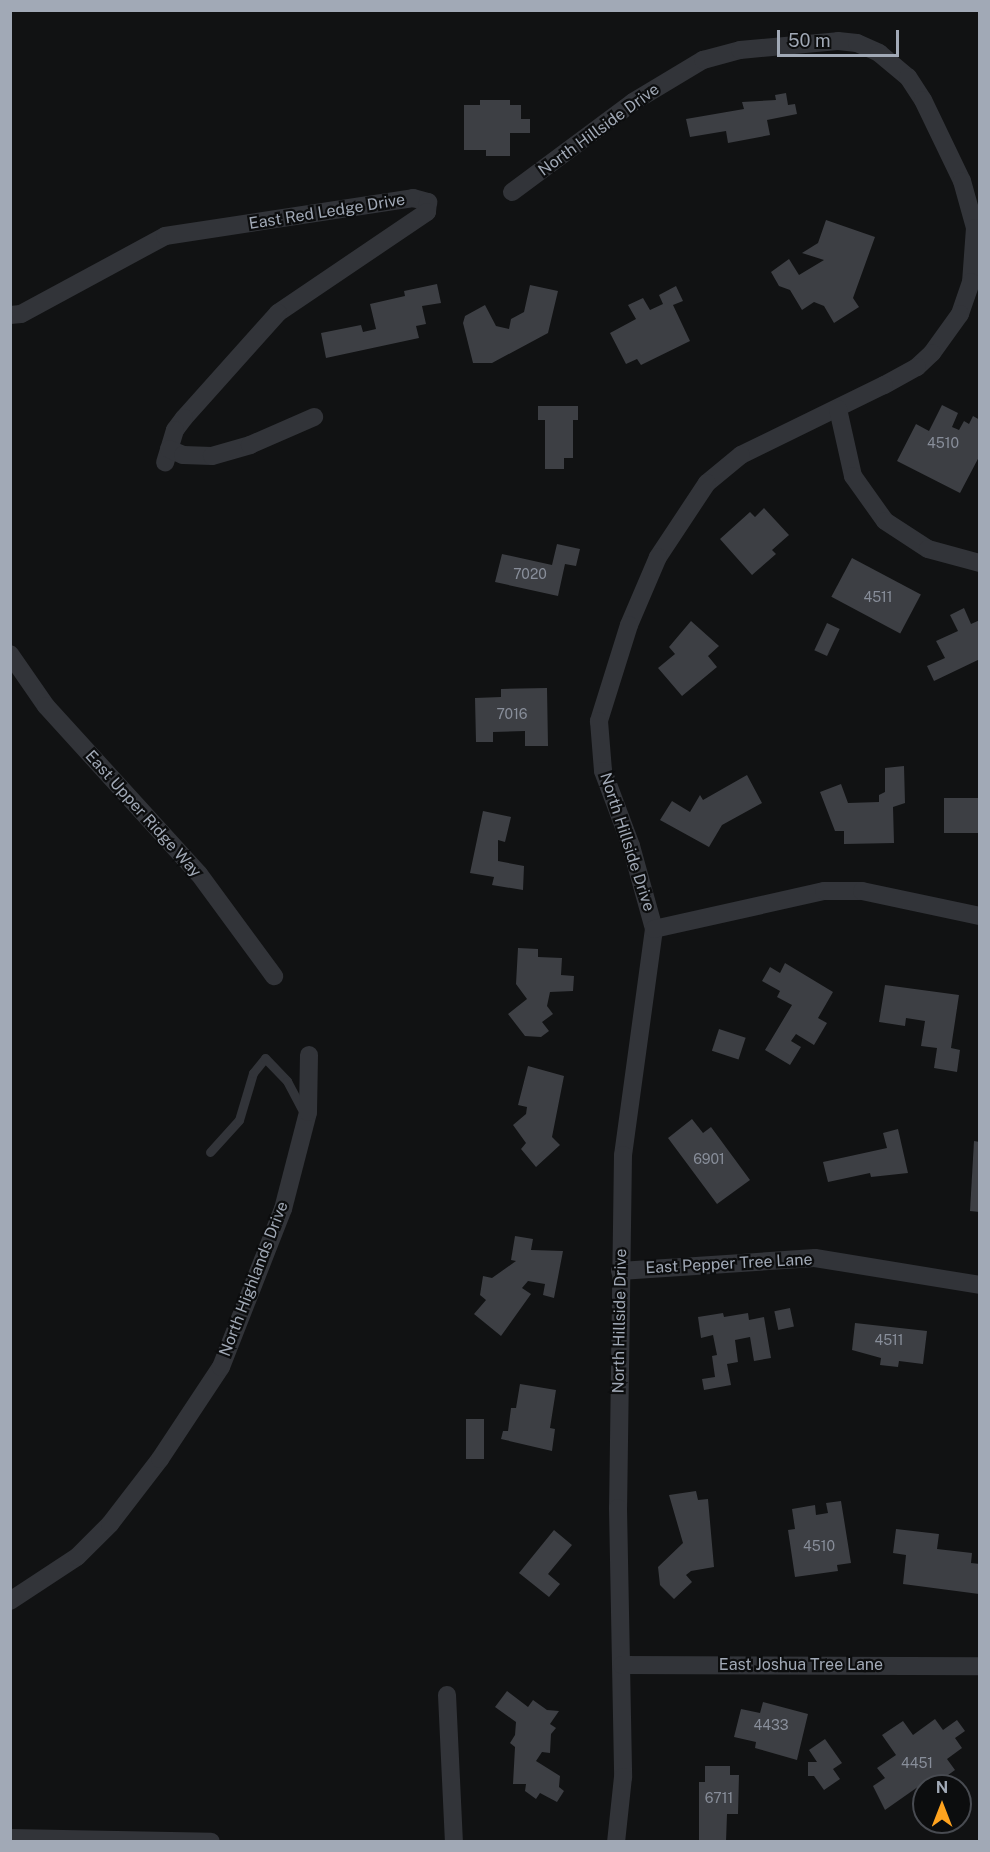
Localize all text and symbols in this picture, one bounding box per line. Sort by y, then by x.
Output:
scale bar [780,18,902,56]
text: 50 m [788,30,831,51]
street label: North Hillside Drive [535,80,663,180]
street label: East Red Ledge Drive [247,190,407,234]
house number: 4510 [927,435,959,451]
house number: 7020 [513,566,547,582]
house number: 4511 [863,589,893,605]
house number: 7016 [496,706,528,722]
street label: East Upper Ridge Way [81,746,205,882]
street label: North Hillside Drive [596,770,658,914]
house number: 6901 [693,1151,725,1167]
street label: North Highlands Drive [216,1199,292,1359]
street label: North Hillside Drive [609,1248,631,1394]
street label: East Pepper Tree Lane [645,1250,813,1278]
house number: 4511 [874,1332,904,1348]
house number: 4510 [803,1538,835,1554]
street label: East Joshua Tree Lane [719,1655,883,1675]
house number: 4433 [753,1717,789,1733]
house number: 4451 [901,1755,933,1771]
north arrow [912,1774,972,1834]
text: N [936,1778,948,1797]
house number: 6711 [705,1790,733,1806]

